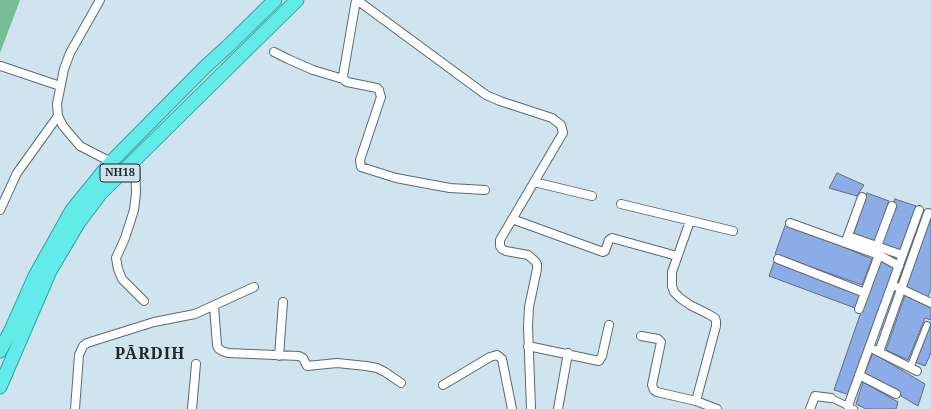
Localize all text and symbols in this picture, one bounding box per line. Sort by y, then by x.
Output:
road number: NH18 [100,164,140,182]
district label: PĀRDIH [115,344,185,364]

